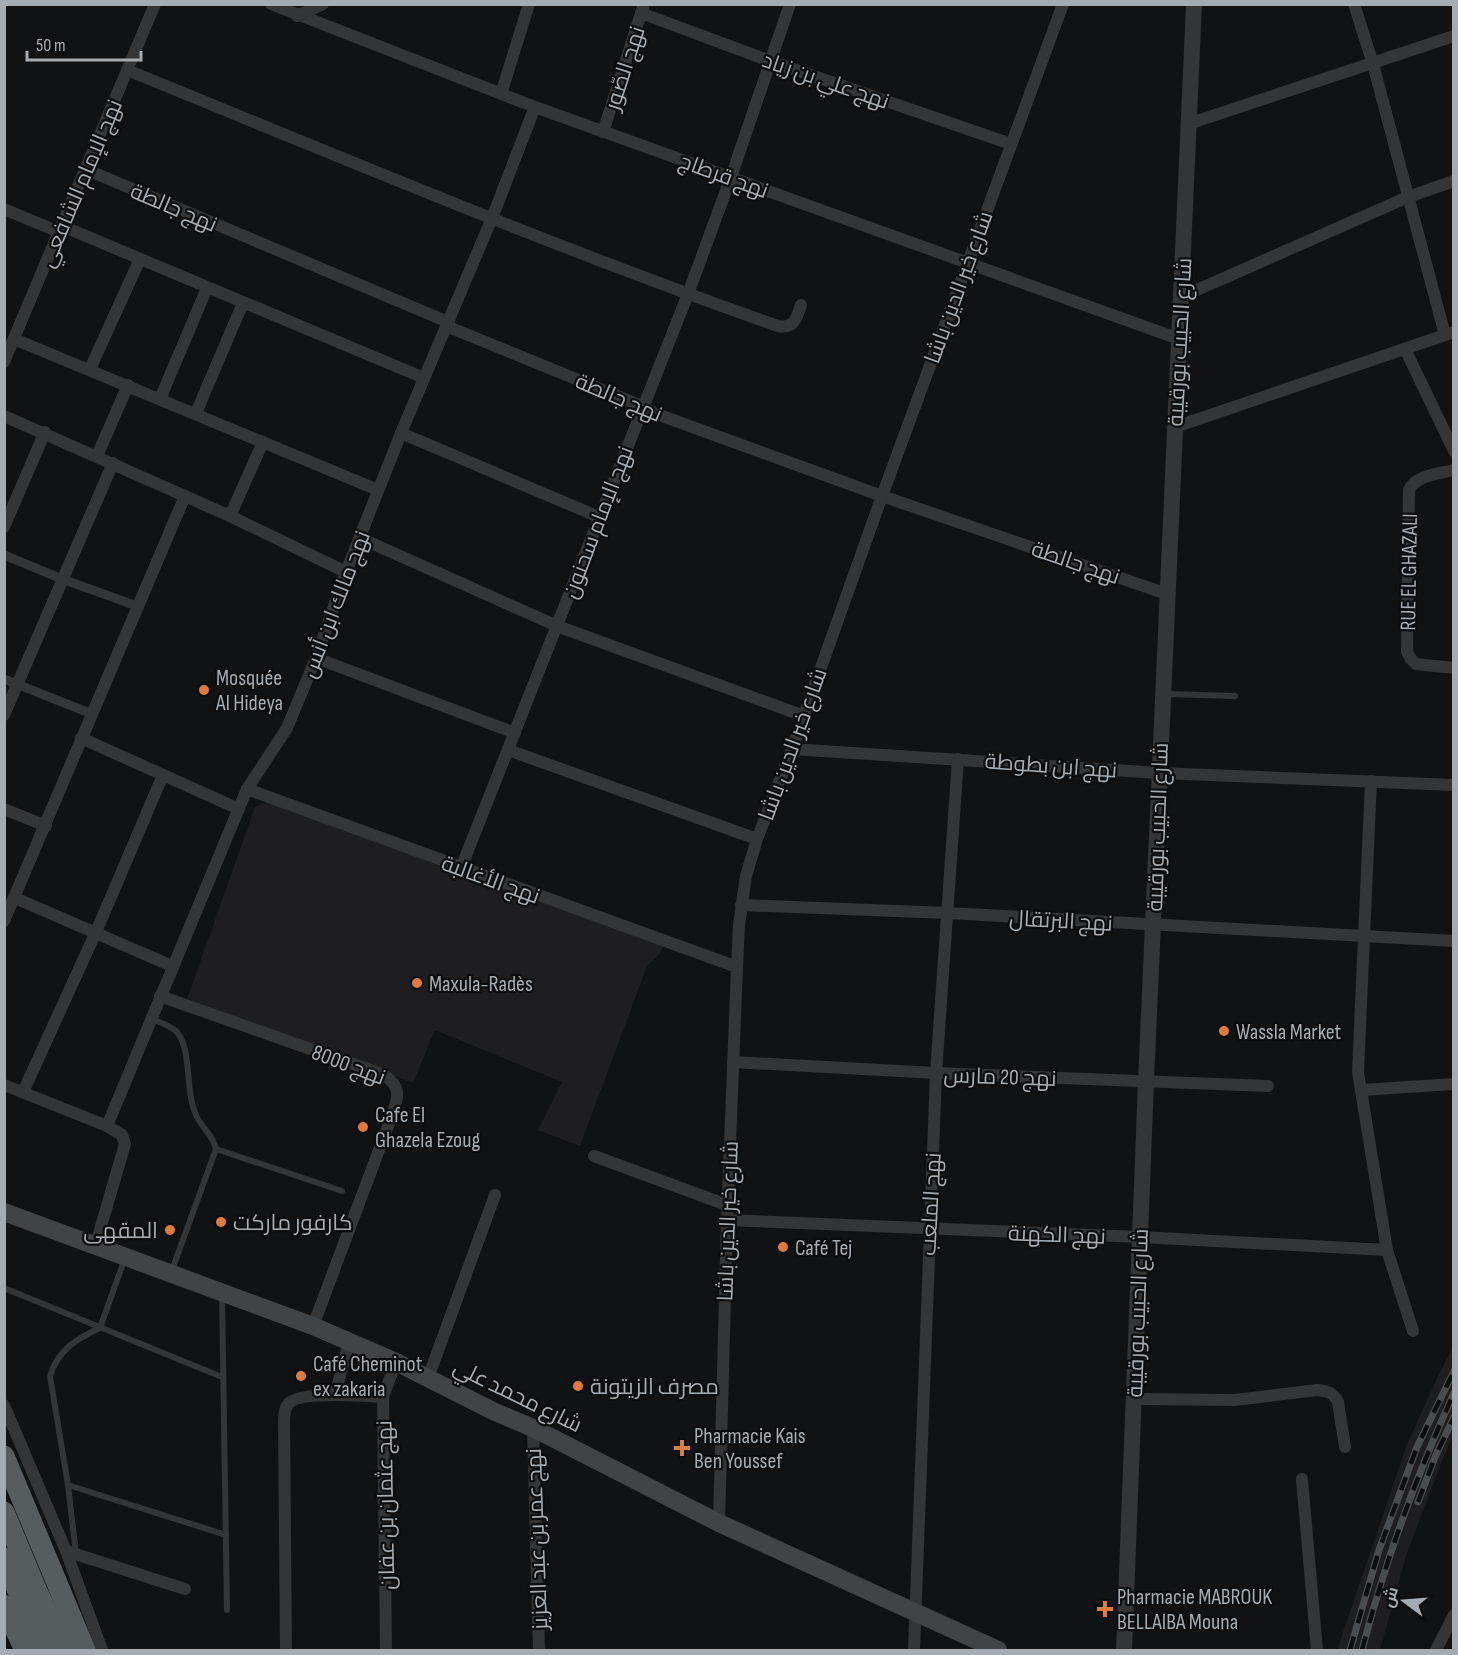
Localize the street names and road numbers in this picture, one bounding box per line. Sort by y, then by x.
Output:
street label: نهج الصّور [599,23,652,116]
street label: نهج علي بن زياد [758,47,893,118]
street label: نهج الإمام الشافعي [34,96,131,272]
street label: نهج قرطاج [675,148,772,205]
street label: نهج جالطة [126,178,221,239]
street label: شارع خير الدين باشا [919,208,1000,368]
street label: شارع الحبيب بورقيبة [1163,257,1198,427]
street label: نهج جالطة [571,368,666,429]
street label: نهج الإمام سحنون [557,443,641,603]
street label: RUE EL GHAZALI [1395,513,1424,631]
street label: نهج مالك ابن أنس [295,527,377,682]
street label: نهج جالطة [1028,536,1123,591]
street label: شارع خير الدين باشا [753,665,834,825]
street label: شارع الحبيب بورقيبة [1142,742,1175,912]
street label: نهج ابن بطوطة [984,748,1118,785]
street label: نهج الأغالبة [438,850,543,911]
street label: نهج البرتقال [1008,905,1113,938]
street label: نهج 8000 [308,1039,389,1092]
street label: نهج 20 مارس [943,1062,1057,1093]
street label: شارع خير الدين باشا [712,1140,745,1302]
street label: نهج الملعب [915,1152,948,1256]
street label: نهج الكهنة [1008,1220,1106,1251]
street label: شارع الحبيب بورقيبة [1122,1228,1155,1398]
street label: شارع محمد علي [448,1354,586,1441]
street label: نهج عثمان بن عفان [372,1420,401,1590]
street label: نهج عمر بن عبد العزيز [521,1448,554,1632]

